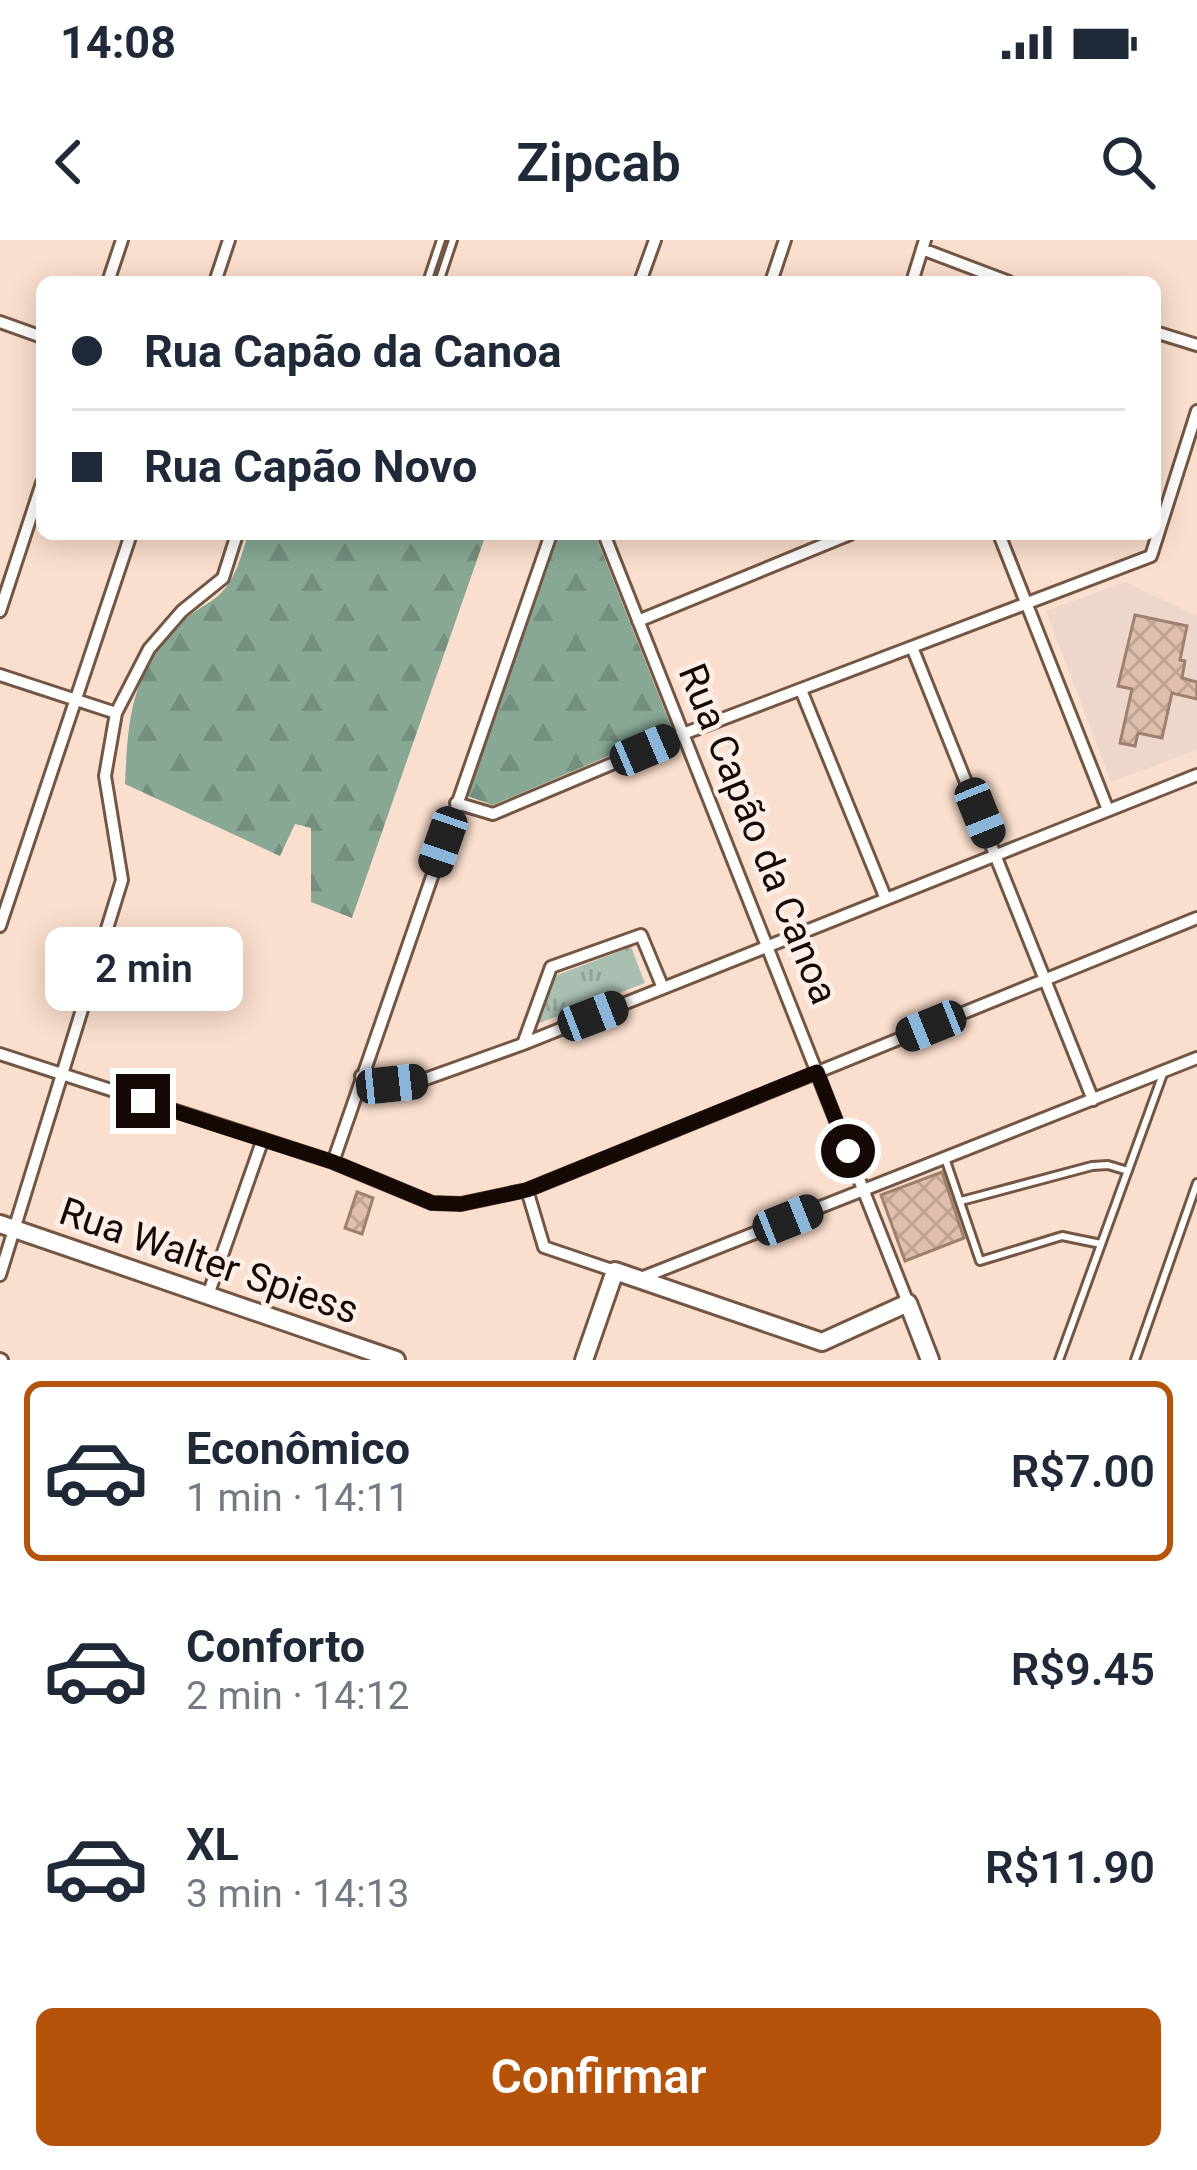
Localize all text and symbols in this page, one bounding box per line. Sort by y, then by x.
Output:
text: 14:08 [60,16,176,69]
icon: back [36,129,102,195]
icon: search [1095,129,1161,195]
text: Zipcab [516,131,681,194]
text: Rua Capão da Canoa [144,325,562,378]
text: Rua Capão Novo [144,440,477,493]
street label: Rua Capão da Canoa [669,657,847,1011]
car [605,719,685,781]
car [950,773,1010,853]
car [414,802,472,882]
callout: 2 min [44,927,242,1011]
text: 2 min [95,946,193,992]
car [553,986,633,1046]
car [891,996,971,1056]
car [354,1062,430,1106]
route end [116,1074,170,1128]
route start [821,1124,875,1178]
street label: Rua Walter Spiess [54,1188,364,1334]
car [748,1190,828,1250]
icon: car [42,1417,150,1525]
text: Econômico [186,1422,410,1475]
text: R$7.00 [1011,1445,1155,1498]
text: 1 min · 14:11 [186,1475,409,1521]
icon: car [42,1615,150,1723]
text: Conforto [186,1620,365,1673]
text: R$9.45 [1011,1643,1155,1696]
text: 2 min · 14:12 [186,1673,409,1719]
icon: car [42,1813,150,1921]
text: XL [186,1818,239,1871]
text: R$11.90 [985,1841,1155,1894]
text: 3 min · 14:13 [186,1871,409,1917]
button: Confirmar [36,2008,1161,2146]

